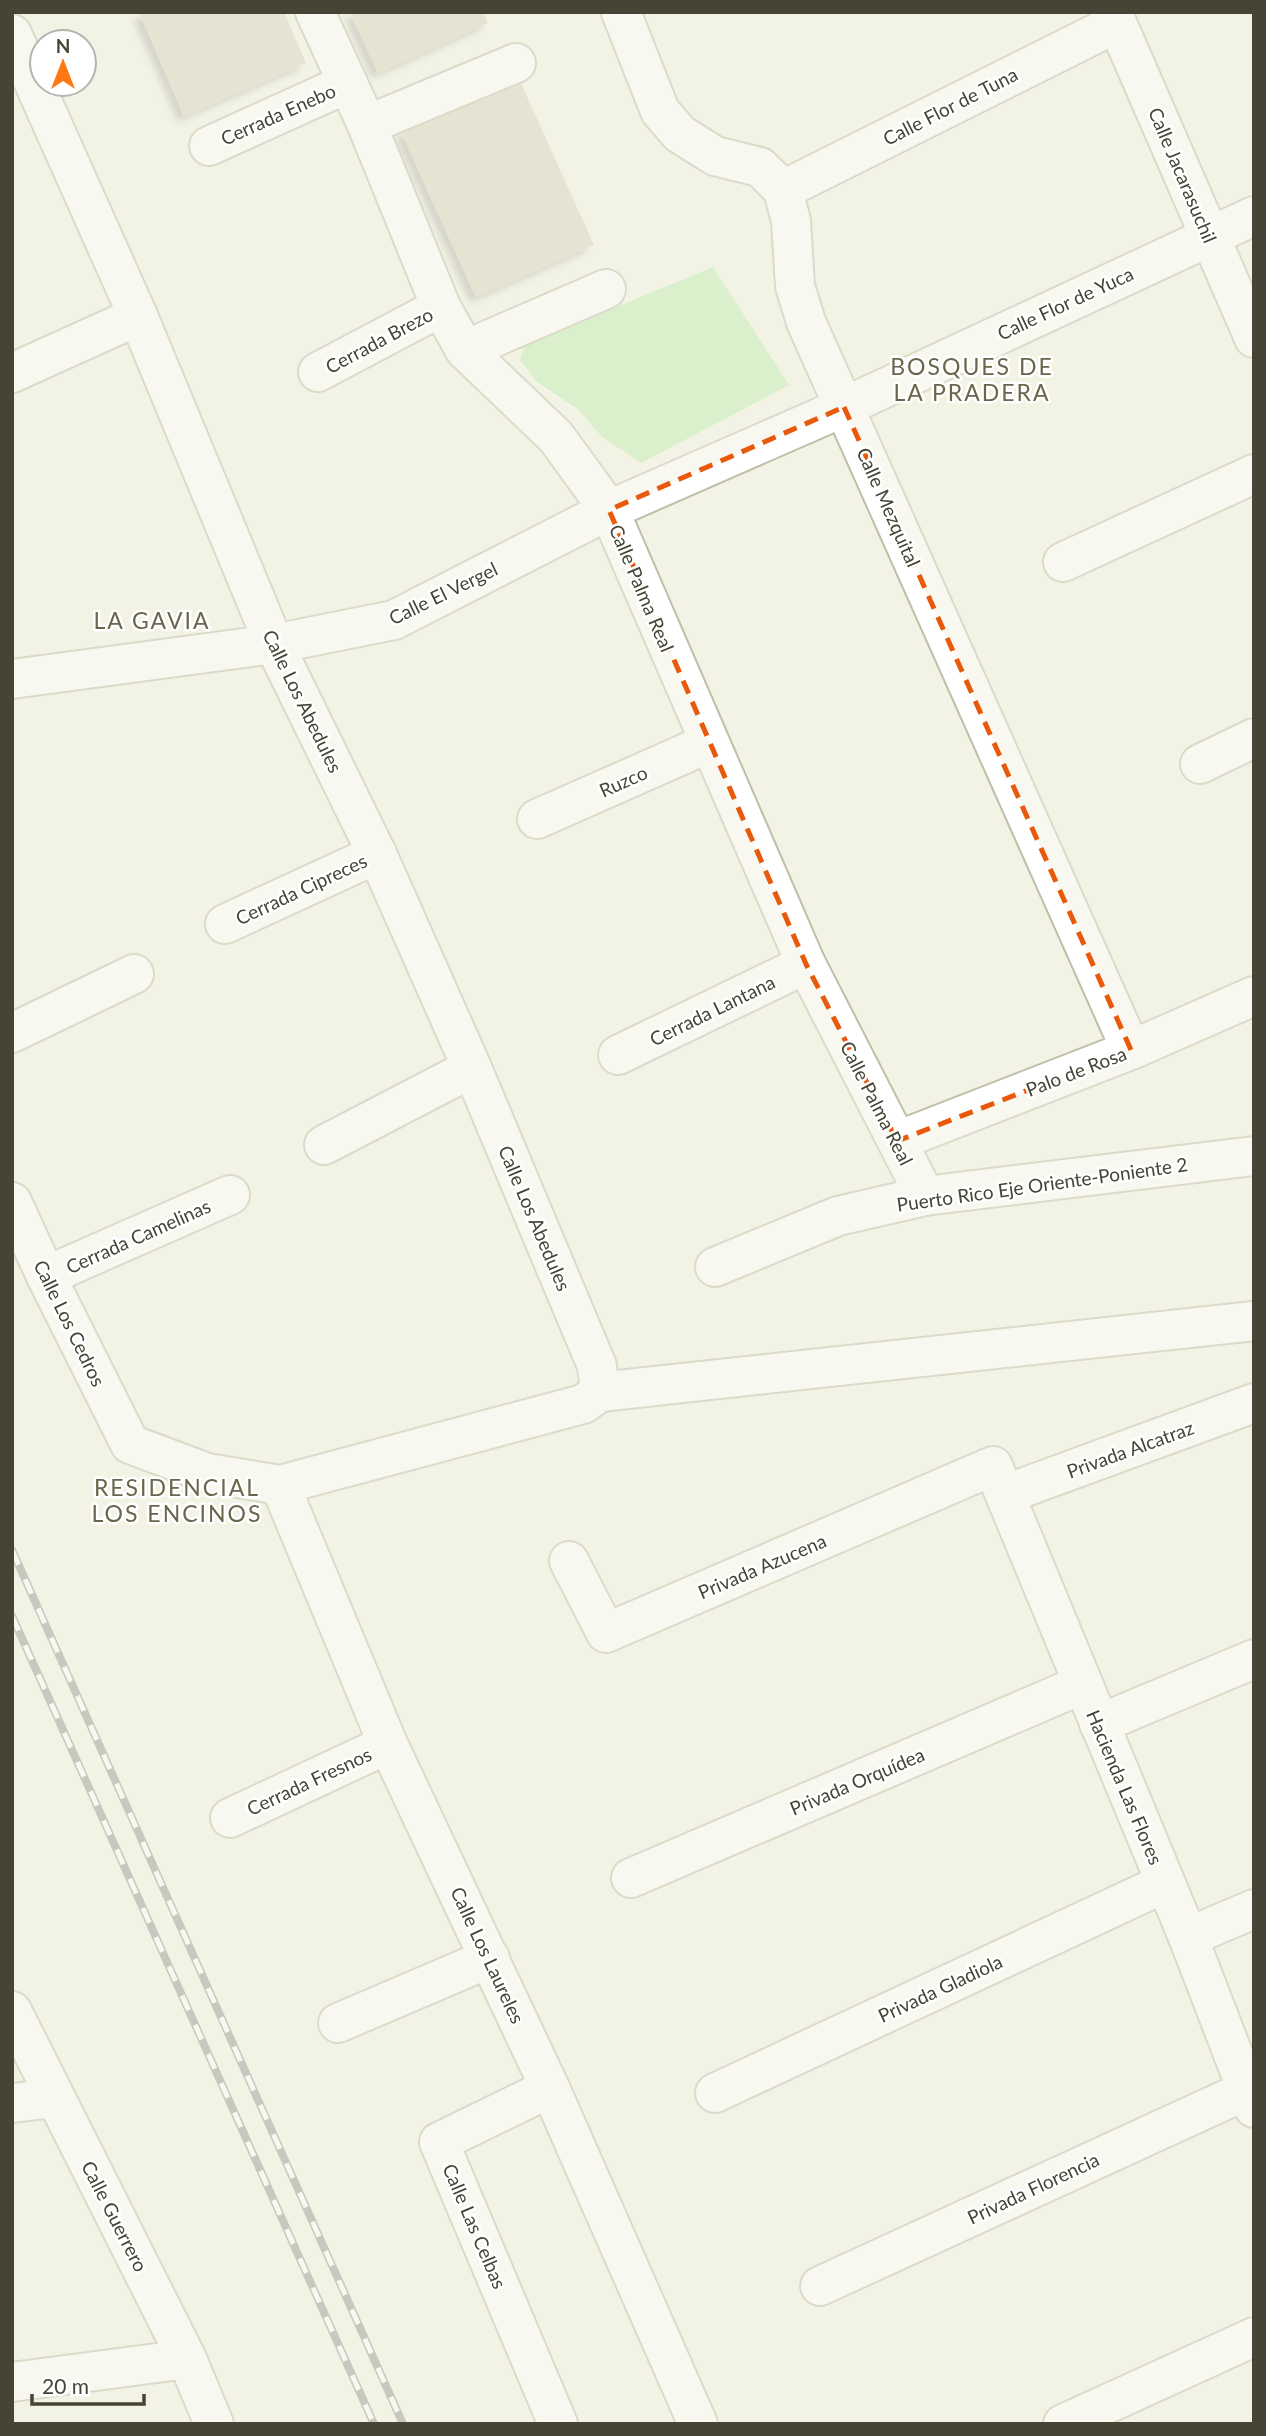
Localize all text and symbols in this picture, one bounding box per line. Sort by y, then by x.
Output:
north arrow [28,28,98,98]
text: N [56,34,70,57]
street label: Calle Flor de Tuna [879,62,1021,150]
street label: Cerrada Enebo [217,78,339,150]
street label: Calle Jacarasuchil [1144,104,1222,246]
street label: Calle Flor de Yuca [993,261,1137,345]
street label: Cerrada Brezo [321,302,437,378]
district label: BOSQUES DE LA PRADERA [890,352,1054,406]
street label: Calle Mezquital [852,444,926,570]
street label: Calle Palma Real [605,521,679,655]
street label: Calle El Vergel [385,557,501,629]
district label: LA GAVIA [93,606,211,634]
street label: Calle Los Abedules [259,626,347,776]
street label: Ruzco [595,760,651,802]
street label: Cerrada Cipreces [232,849,370,929]
street label: Cerrada Lantana [646,970,778,1050]
street label: Calle Palma Real [836,1037,918,1169]
street label: Palo de Rosa [1022,1041,1130,1101]
street label: Calle Los Abedules [494,1142,576,1294]
street label: Puerto Rico Eje Oriente-Poniente 2 [895,1152,1189,1216]
street label: Cerrada Camelinas [62,1194,214,1278]
street label: Calle Los Cedros [29,1256,111,1390]
street label: Privada Alcatraz [1063,1415,1197,1483]
district label: RESIDENCIAL LOS ENCINOS [92,1473,262,1527]
street label: Privada Azucena [694,1529,830,1603]
street label: Hacienda Las Flores [1082,1706,1168,1868]
street label: Cerrada Fresnos [243,1742,375,1820]
street label: Privada Orquídea [786,1742,928,1820]
street label: Calle Los Laureles [446,1883,530,2027]
street label: Privada Gladiola [874,1949,1006,2027]
street label: Privada Florencia [963,2147,1103,2229]
street label: Calle Guerrero [77,2157,153,2275]
street label: Calle Las Celbas [438,2160,512,2292]
scale bar [32,2362,144,2406]
text: 20 m [42,2373,89,2398]

